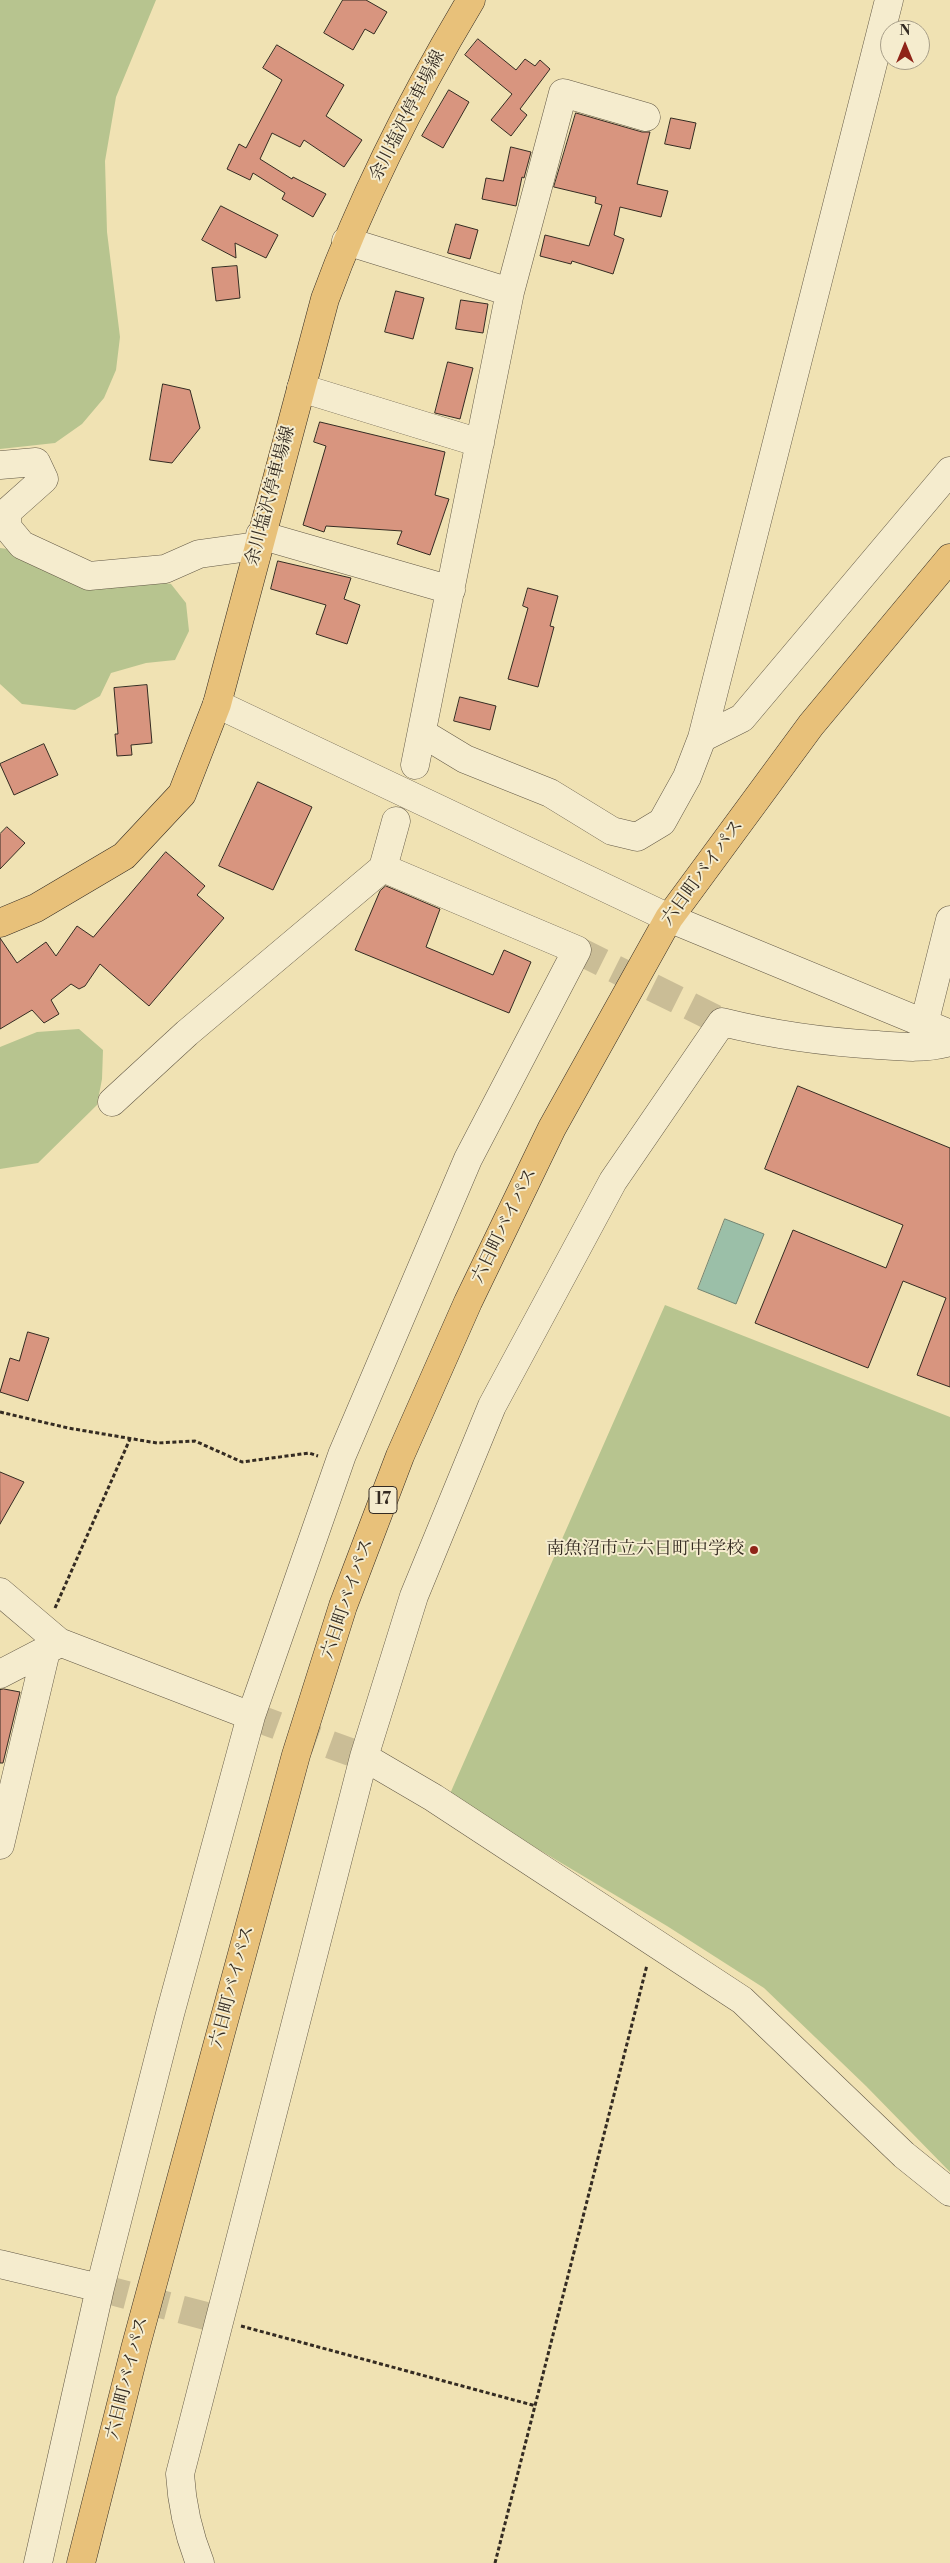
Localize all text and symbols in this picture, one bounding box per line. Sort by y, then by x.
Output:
north arrow [880,20,930,70]
text: N [899,22,911,40]
street label: 余川塩沢停車場線 [366,47,450,185]
street label: 余川塩沢停車場線 [242,424,300,568]
street label: 六日町バイパス [657,816,749,930]
street label: 六日町バイパス [468,1165,542,1287]
road number: 17 [369,1486,397,1514]
street label: 六日町バイパス [317,1536,379,1662]
place label: 南魚沼市立六日町中学校 [546,1539,744,1561]
marker: 南魚沼市立六日町中学校 [748,1544,760,1556]
street label: 六日町バイパス [206,1923,260,2051]
street label: 六日町バイパス [102,2314,154,2442]

